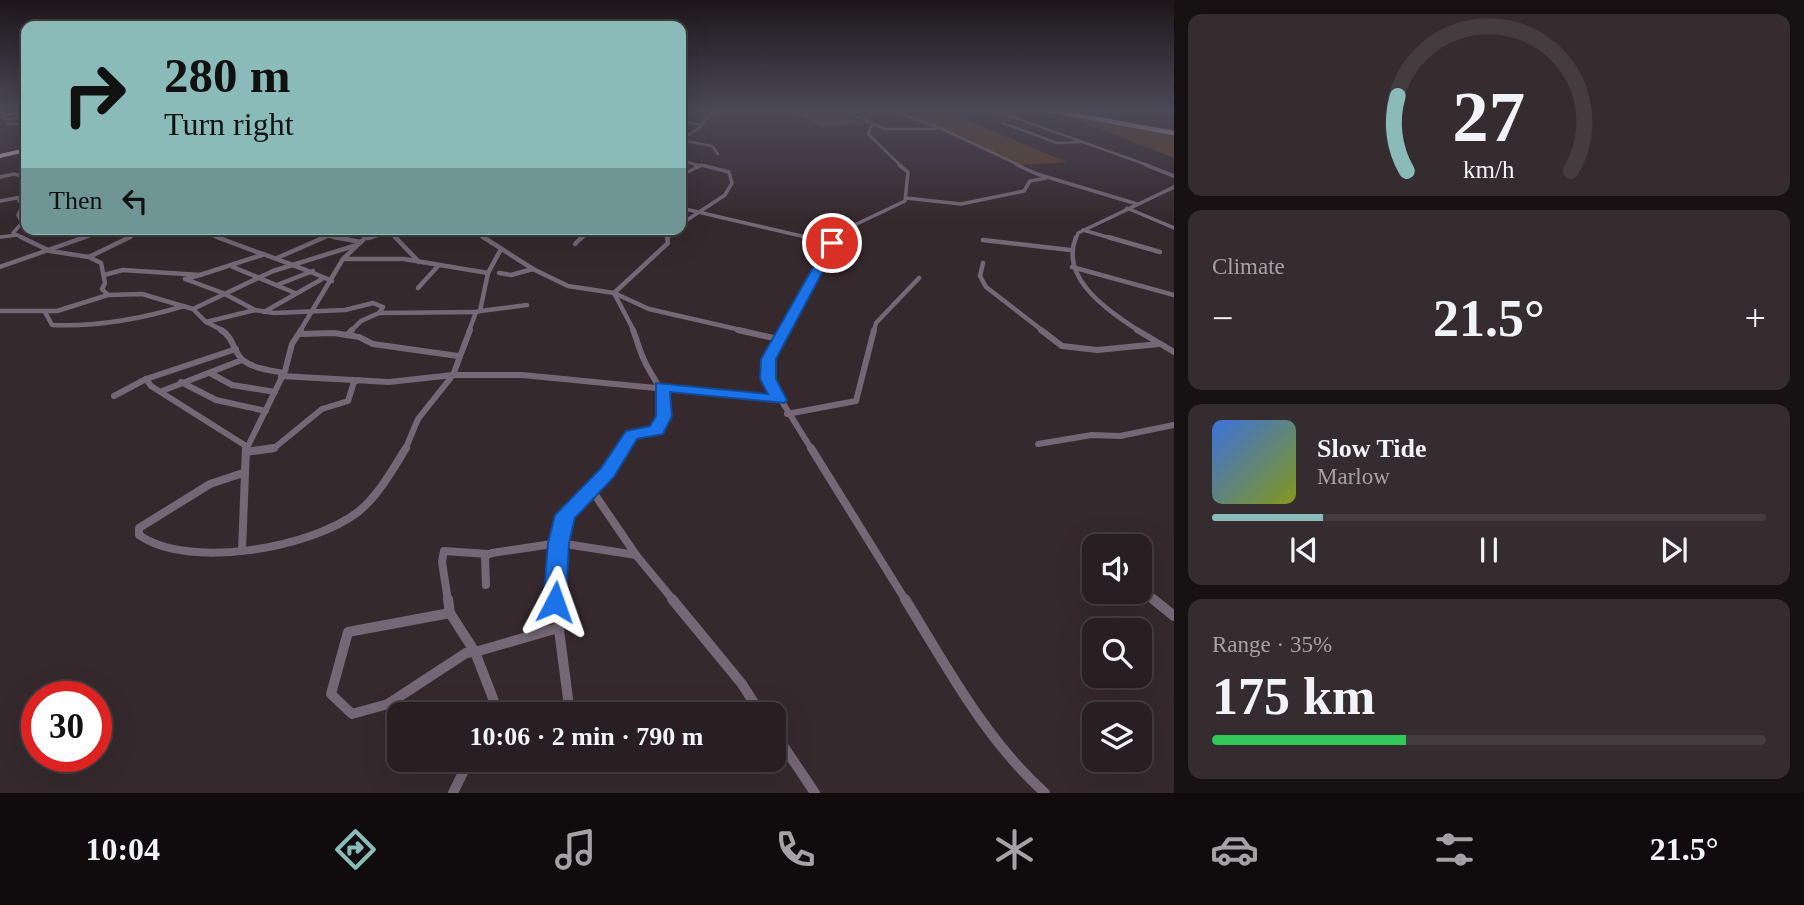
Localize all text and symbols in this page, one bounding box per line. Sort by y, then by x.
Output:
text: 280 m [164,48,291,103]
icon: right [49,49,140,140]
text: 27 [1453,76,1525,157]
text: Turn right [164,106,294,142]
text: km/h [1463,156,1515,183]
icon: left [116,182,154,220]
text: Then [49,186,102,215]
pin [802,213,862,273]
icon: arrive [813,224,851,262]
text: Climate [1212,254,1285,279]
text: 21.5° [1433,290,1545,347]
text: − [1212,297,1233,339]
text: + [1745,297,1766,339]
text: Slow Tide [1317,434,1427,463]
text: Marlow [1317,464,1390,489]
icon: previous [1285,531,1323,569]
icon: pause [1470,531,1508,569]
icon: next [1655,531,1693,569]
map controls [1082,534,1152,772]
button: sound [1082,534,1152,604]
position arrow [518,565,592,639]
button: search [1082,618,1152,688]
text: Range · 35% [1212,632,1332,657]
text: 175 km [1212,668,1375,725]
speed limit sign: 30 [21,681,112,772]
button: layers [1082,702,1152,772]
text: 10:06 · 2 min · 790 m [470,722,704,751]
icon: directions [331,825,380,874]
icon: music [551,825,600,874]
icon: phone [771,825,820,874]
icon: climate [990,825,1039,874]
icon: car [1210,825,1259,874]
icon: filters [1430,825,1479,874]
text: 10:04 [85,831,160,867]
text: 21.5° [1650,831,1719,867]

